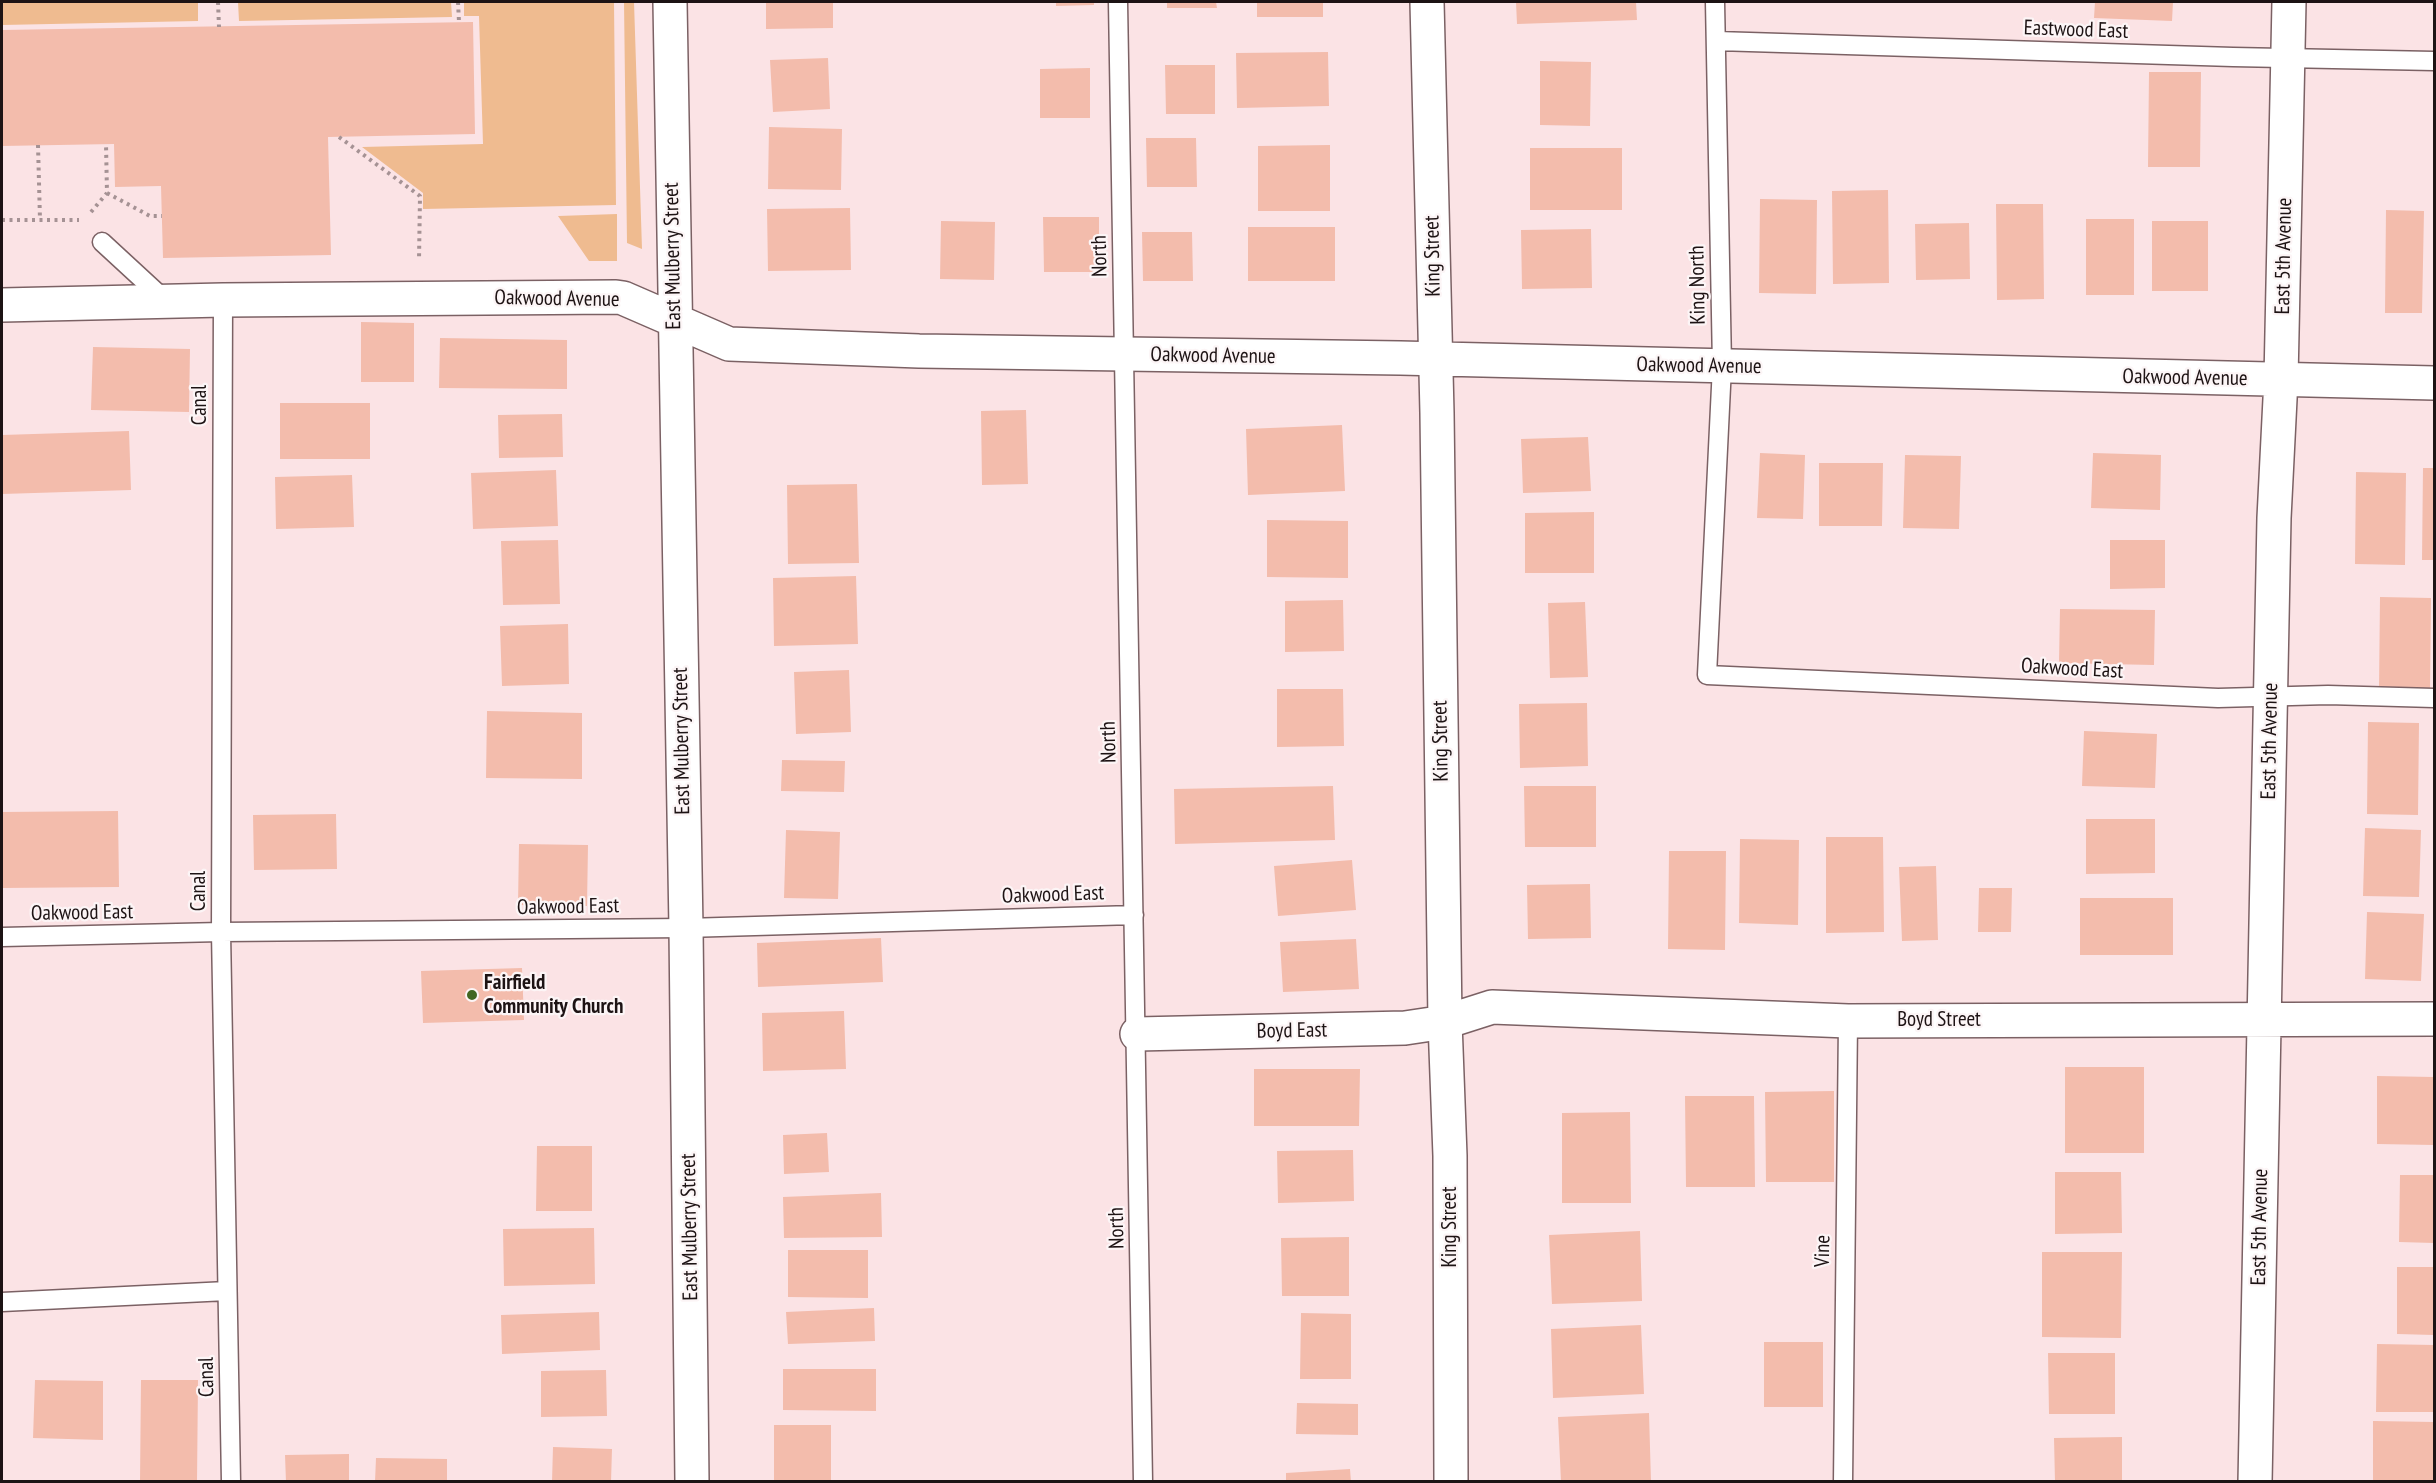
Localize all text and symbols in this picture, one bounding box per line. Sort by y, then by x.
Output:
street label: Eastwood East [2023,16,2129,44]
street label: East Mulberry Street [659,182,687,330]
street label: East 5th Avenue [2270,197,2298,315]
street label: King Street [1420,215,1446,297]
street label: North [1087,235,1113,277]
street label: King North [1685,245,1711,325]
street label: Oakwood Avenue [494,285,620,313]
street label: Oakwood Avenue [1150,342,1276,370]
street label: Oakwood Avenue [1636,352,1762,380]
street label: Oakwood Avenue [2122,364,2248,392]
street label: Canal [187,385,213,425]
street label: Oakwood East [2020,654,2124,684]
street label: East Mulberry Street [668,667,696,815]
street label: East 5th Avenue [2256,682,2284,800]
street label: King Street [1428,700,1454,782]
street label: North [1096,721,1122,763]
street label: Canal [186,871,212,911]
street label: Oakwood East [1001,881,1105,909]
street label: Oakwood East [517,894,619,920]
street label: Oakwood East [31,900,133,926]
place label: Fairfield Community Church [484,970,623,1020]
marker: Fairfield Community Church [465,988,479,1002]
street label: Boyd Street [1897,1007,1981,1033]
street label: Boyd East [1257,1018,1327,1044]
street label: East Mulberry Street [676,1153,704,1301]
street label: East 5th Avenue [2246,1168,2274,1286]
street label: King Street [1437,1186,1463,1268]
street label: North [1104,1207,1130,1249]
street label: Vine [1810,1235,1836,1267]
street label: Canal [194,1357,220,1397]

